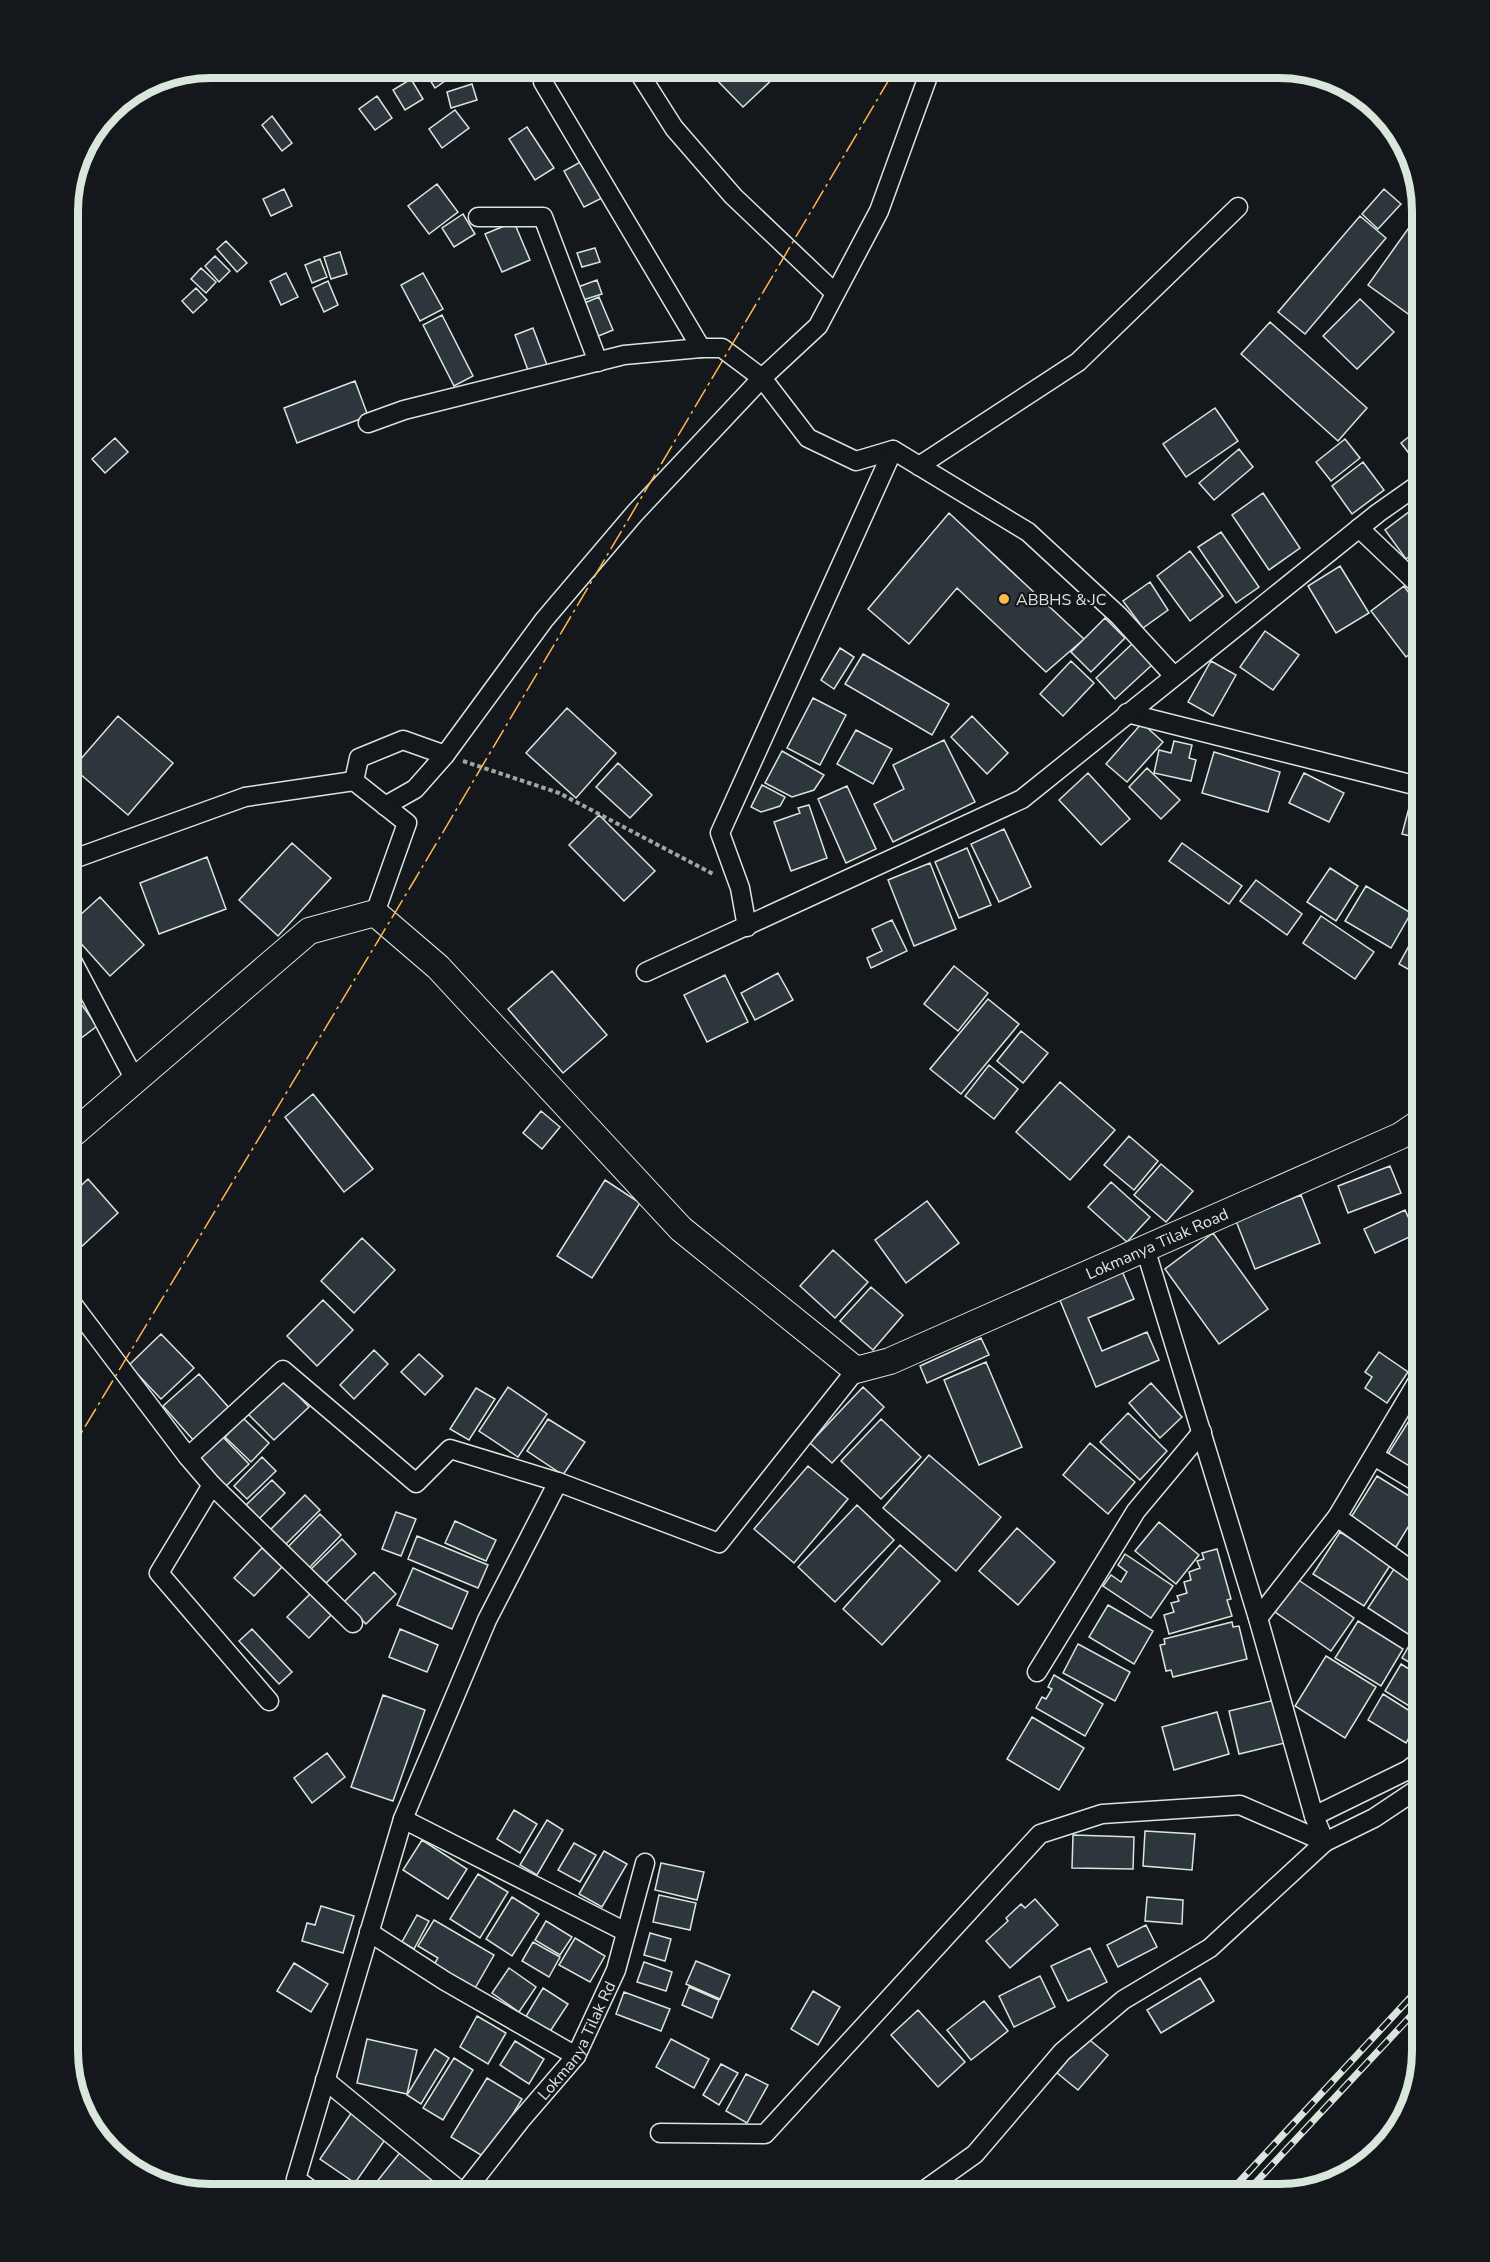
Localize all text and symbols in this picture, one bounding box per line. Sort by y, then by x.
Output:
place label: ABBHS & JC [1016,589,1107,611]
marker: ABBHS & JC [997,592,1011,606]
street label: Lokmanya Tilak Road [1083,1203,1232,1285]
street label: Lokmanya Tilak Rd [533,1978,621,2105]

